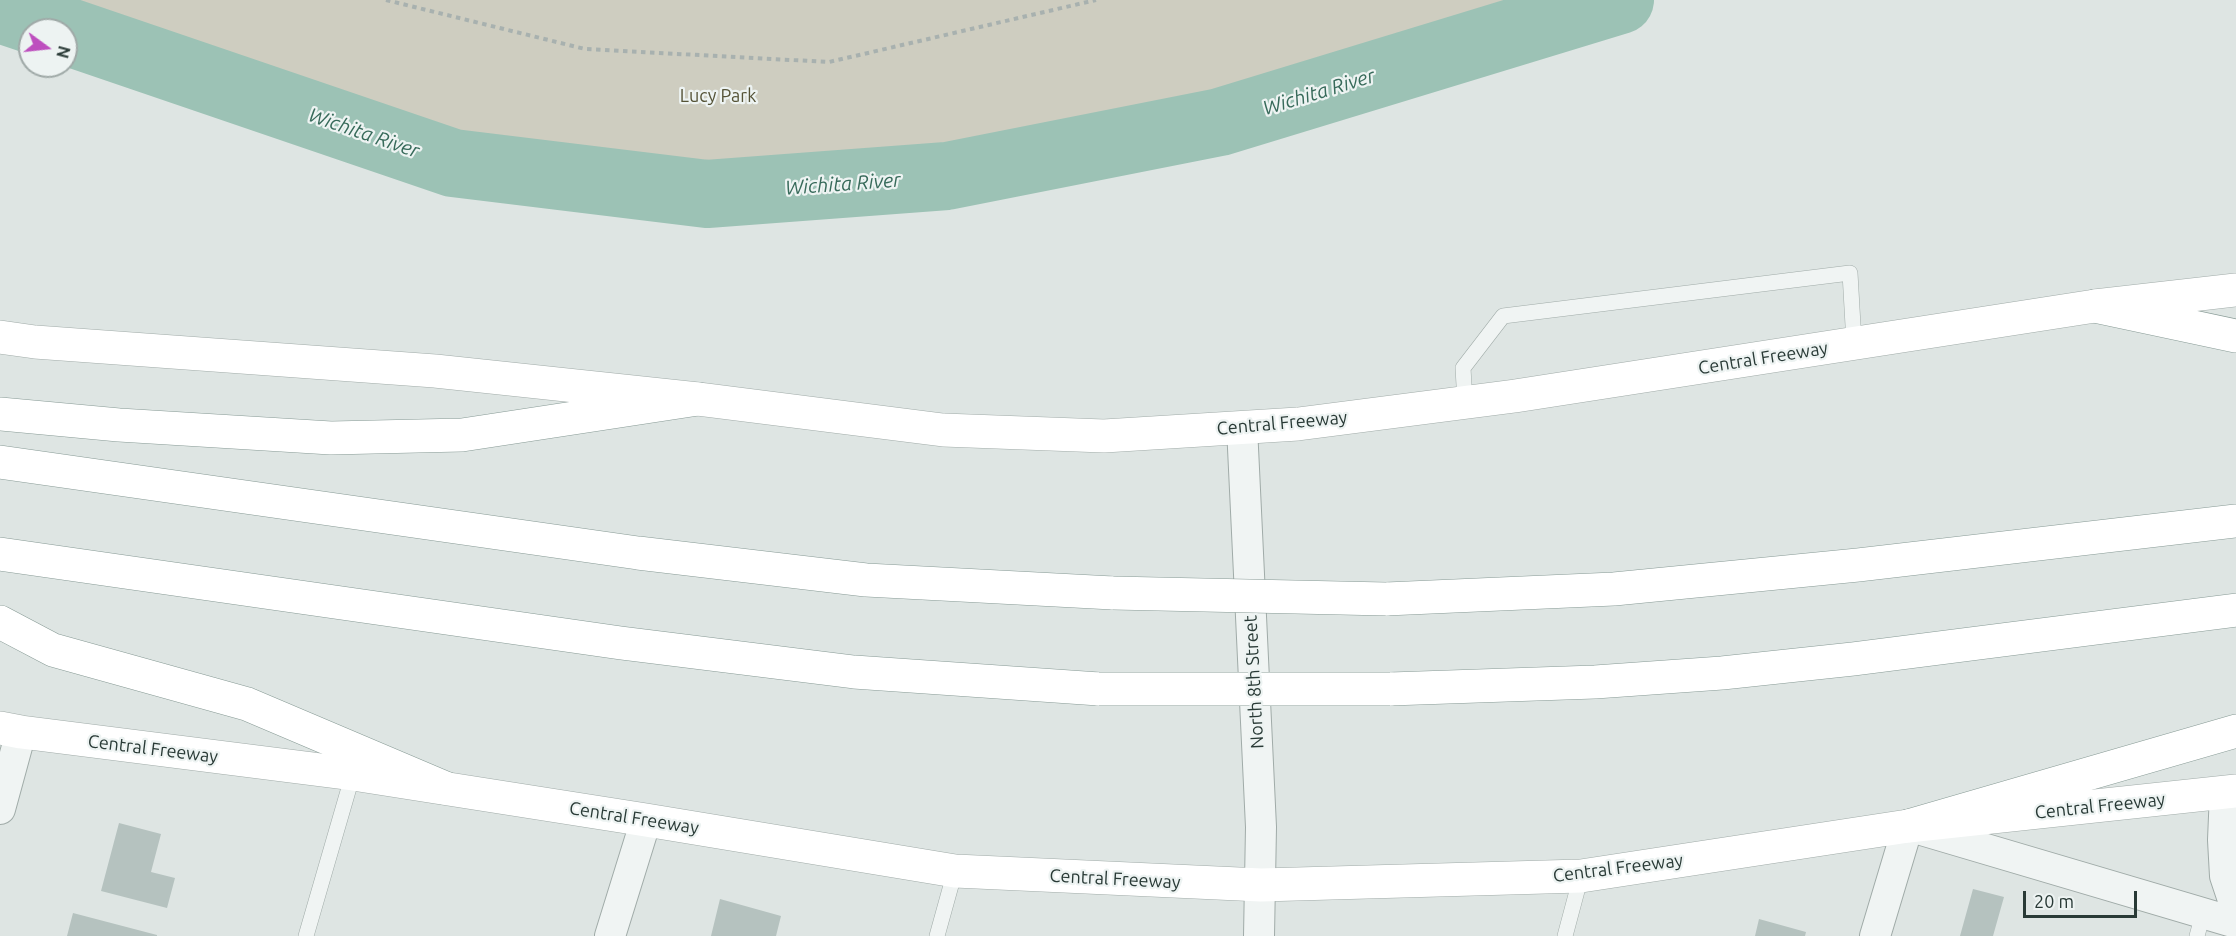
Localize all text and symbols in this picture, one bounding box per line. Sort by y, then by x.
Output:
north arrow [18,18,78,78]
text: N [53,44,74,60]
water label: Wichita River [1260,64,1378,120]
park label: Lucy Park [680,85,756,107]
water label: Wichita River [305,103,423,163]
water label: Wichita River [784,168,902,200]
street label: Central Freeway [1697,337,1829,379]
street label: Central Freeway [1216,407,1348,439]
street label: North 8th Street [1240,615,1268,749]
street label: Central Freeway [87,730,219,768]
street label: Central Freeway [2034,788,2166,824]
street label: Central Freeway [568,797,700,839]
street label: Central Freeway [1552,849,1684,887]
street label: Central Freeway [1049,865,1181,893]
scale bar [2026,879,2140,917]
text: 20 m [2034,891,2074,911]

